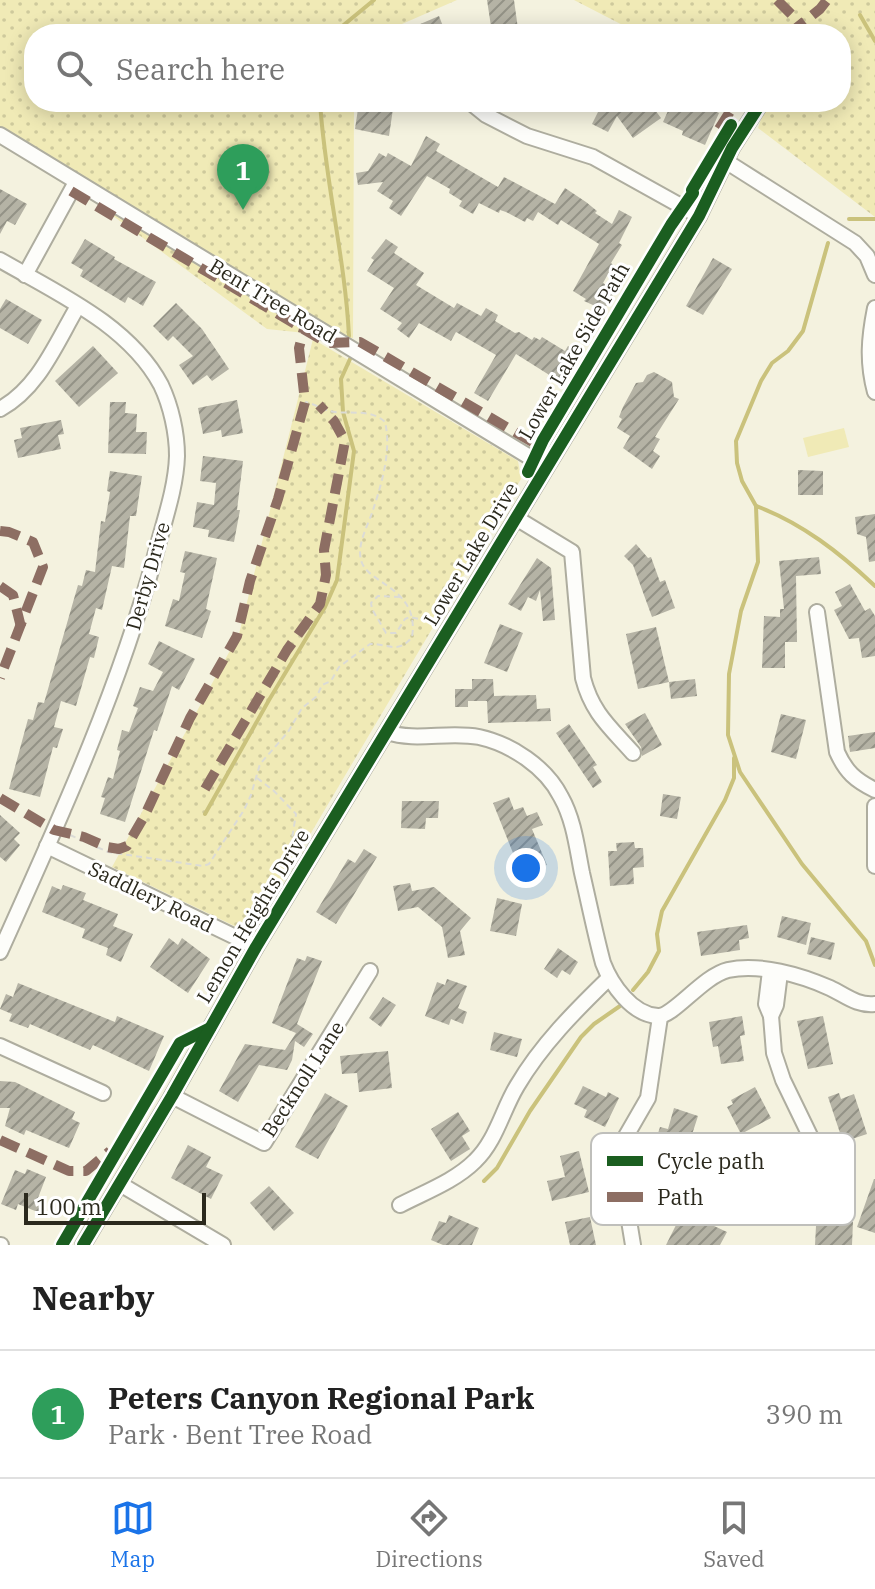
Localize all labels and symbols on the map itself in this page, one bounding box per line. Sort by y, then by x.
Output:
pin: 1 [217,144,269,210]
street label: Bent Tree Road [205,252,342,349]
street label: Lower Lake Side Path [512,257,635,444]
street label: Lower Lake Drive [417,477,524,630]
street label: Derby Drive [119,519,176,633]
street label: Lemon Heights Drive [190,824,315,1008]
your location [506,848,546,888]
street label: Saddlery Road [84,855,218,939]
street label: Becknoll Lane [255,1016,350,1142]
legend [591,1133,855,1225]
text: Cycle path [657,1146,765,1175]
text: Path [657,1182,704,1211]
scale bar [24,1189,206,1225]

